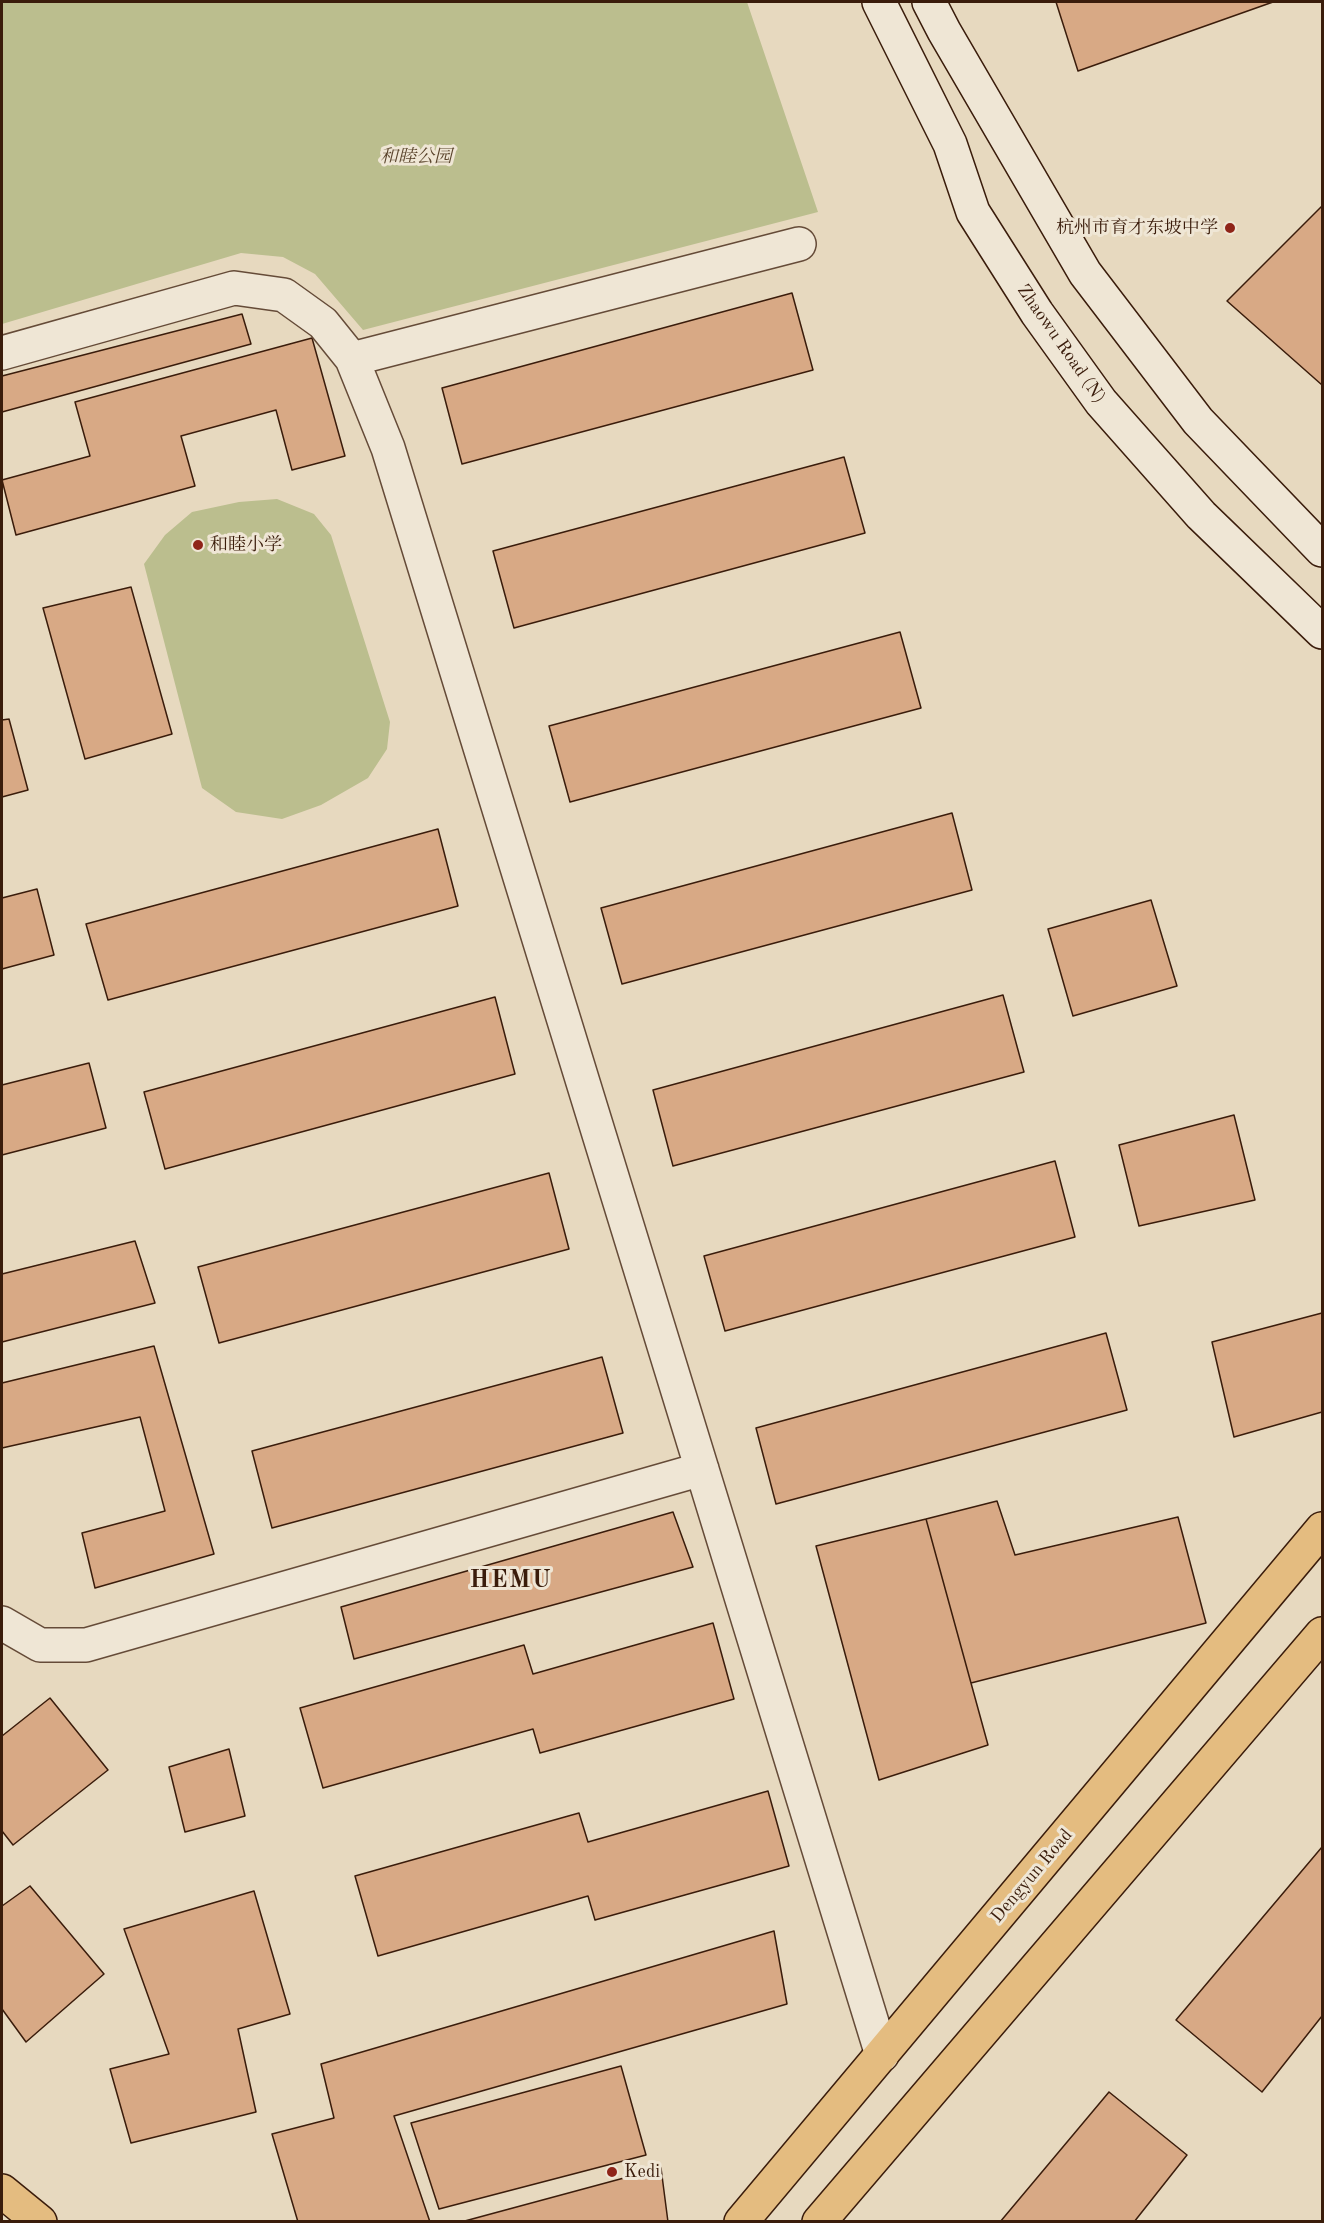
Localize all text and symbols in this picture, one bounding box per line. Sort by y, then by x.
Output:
park label: 和睦公园 [380,146,452,168]
place label: 杭州市育才东坡中学 [1056,217,1218,239]
marker: 杭州市育才东坡中学 [1223,221,1237,235]
street label: Zhaowu Road (N) [1012,280,1110,408]
place label: 和睦小学 [210,534,282,556]
marker: 和睦小学 [191,538,205,552]
district label: HEMU [470,1567,552,1595]
street label: Dengyun Road [987,1825,1077,1927]
place label: Kedi [624,2161,660,2183]
marker: Kedi [605,2165,619,2179]

